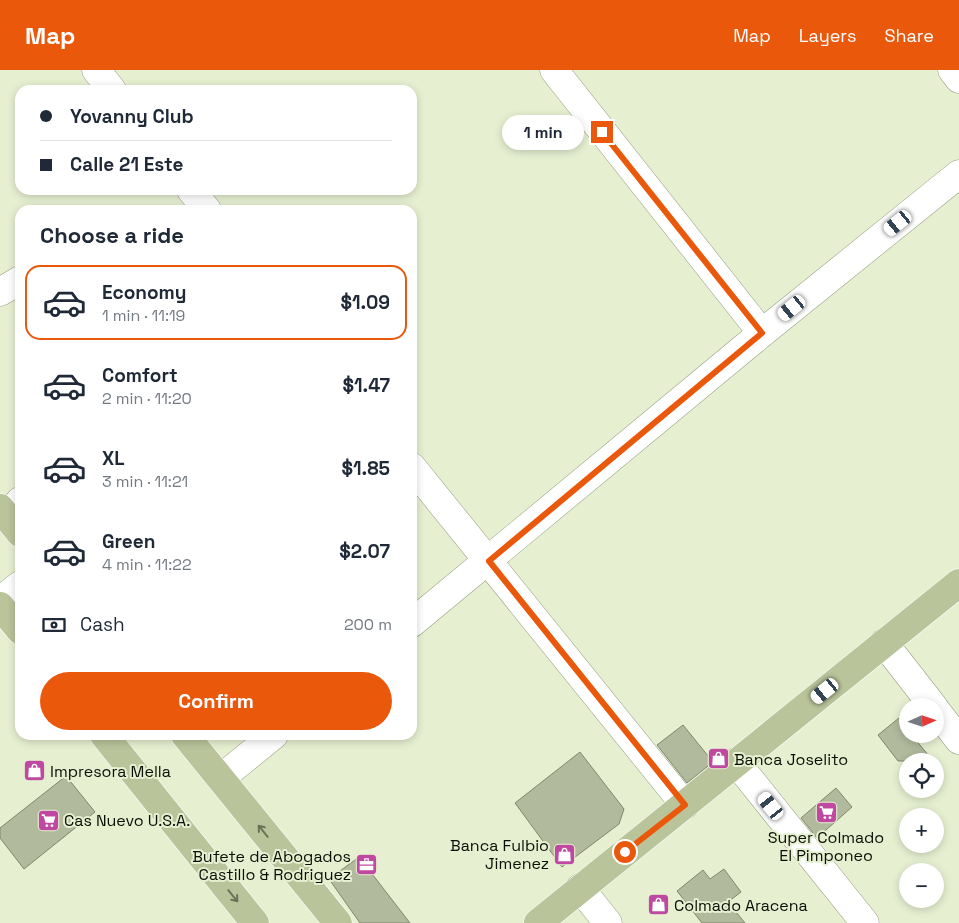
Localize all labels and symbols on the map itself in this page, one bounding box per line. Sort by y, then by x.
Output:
callout: 1 min [502,114,584,150]
route end [591,121,613,143]
car [881,208,914,238]
car [775,293,808,323]
car [808,676,841,706]
north arrow [899,698,944,742]
shop icon: Banca Joselito [706,747,730,771]
place label: Banca Joselito [734,749,848,770]
shop icon: Impresora Mella [22,759,46,783]
place label: Impresora Mella [50,761,171,782]
car [755,790,786,822]
supermarket icon: Super Colmado El Pimponeo [814,801,838,825]
supermarket icon: Cas Nuevo U.S.A. [36,808,60,832]
place label: Cas Nuevo U.S.A. [64,810,190,831]
one-way arrow [258,825,269,838]
place label: Super Colmado El Pimponeo [768,827,884,866]
place label: Banca Fulbio Jimenez [450,835,549,874]
route start [614,841,636,863]
shop icon: Banca Fulbio Jimenez [553,842,577,866]
place label: Bufete de Abogados Castillo & Rodriguez [192,846,351,885]
office icon: Bufete de Abogados Castillo & Rodriguez [355,853,379,877]
one-way arrow [228,889,238,903]
shop icon: Colmado Aracena [646,893,670,917]
place label: Colmado Aracena [674,895,808,916]

